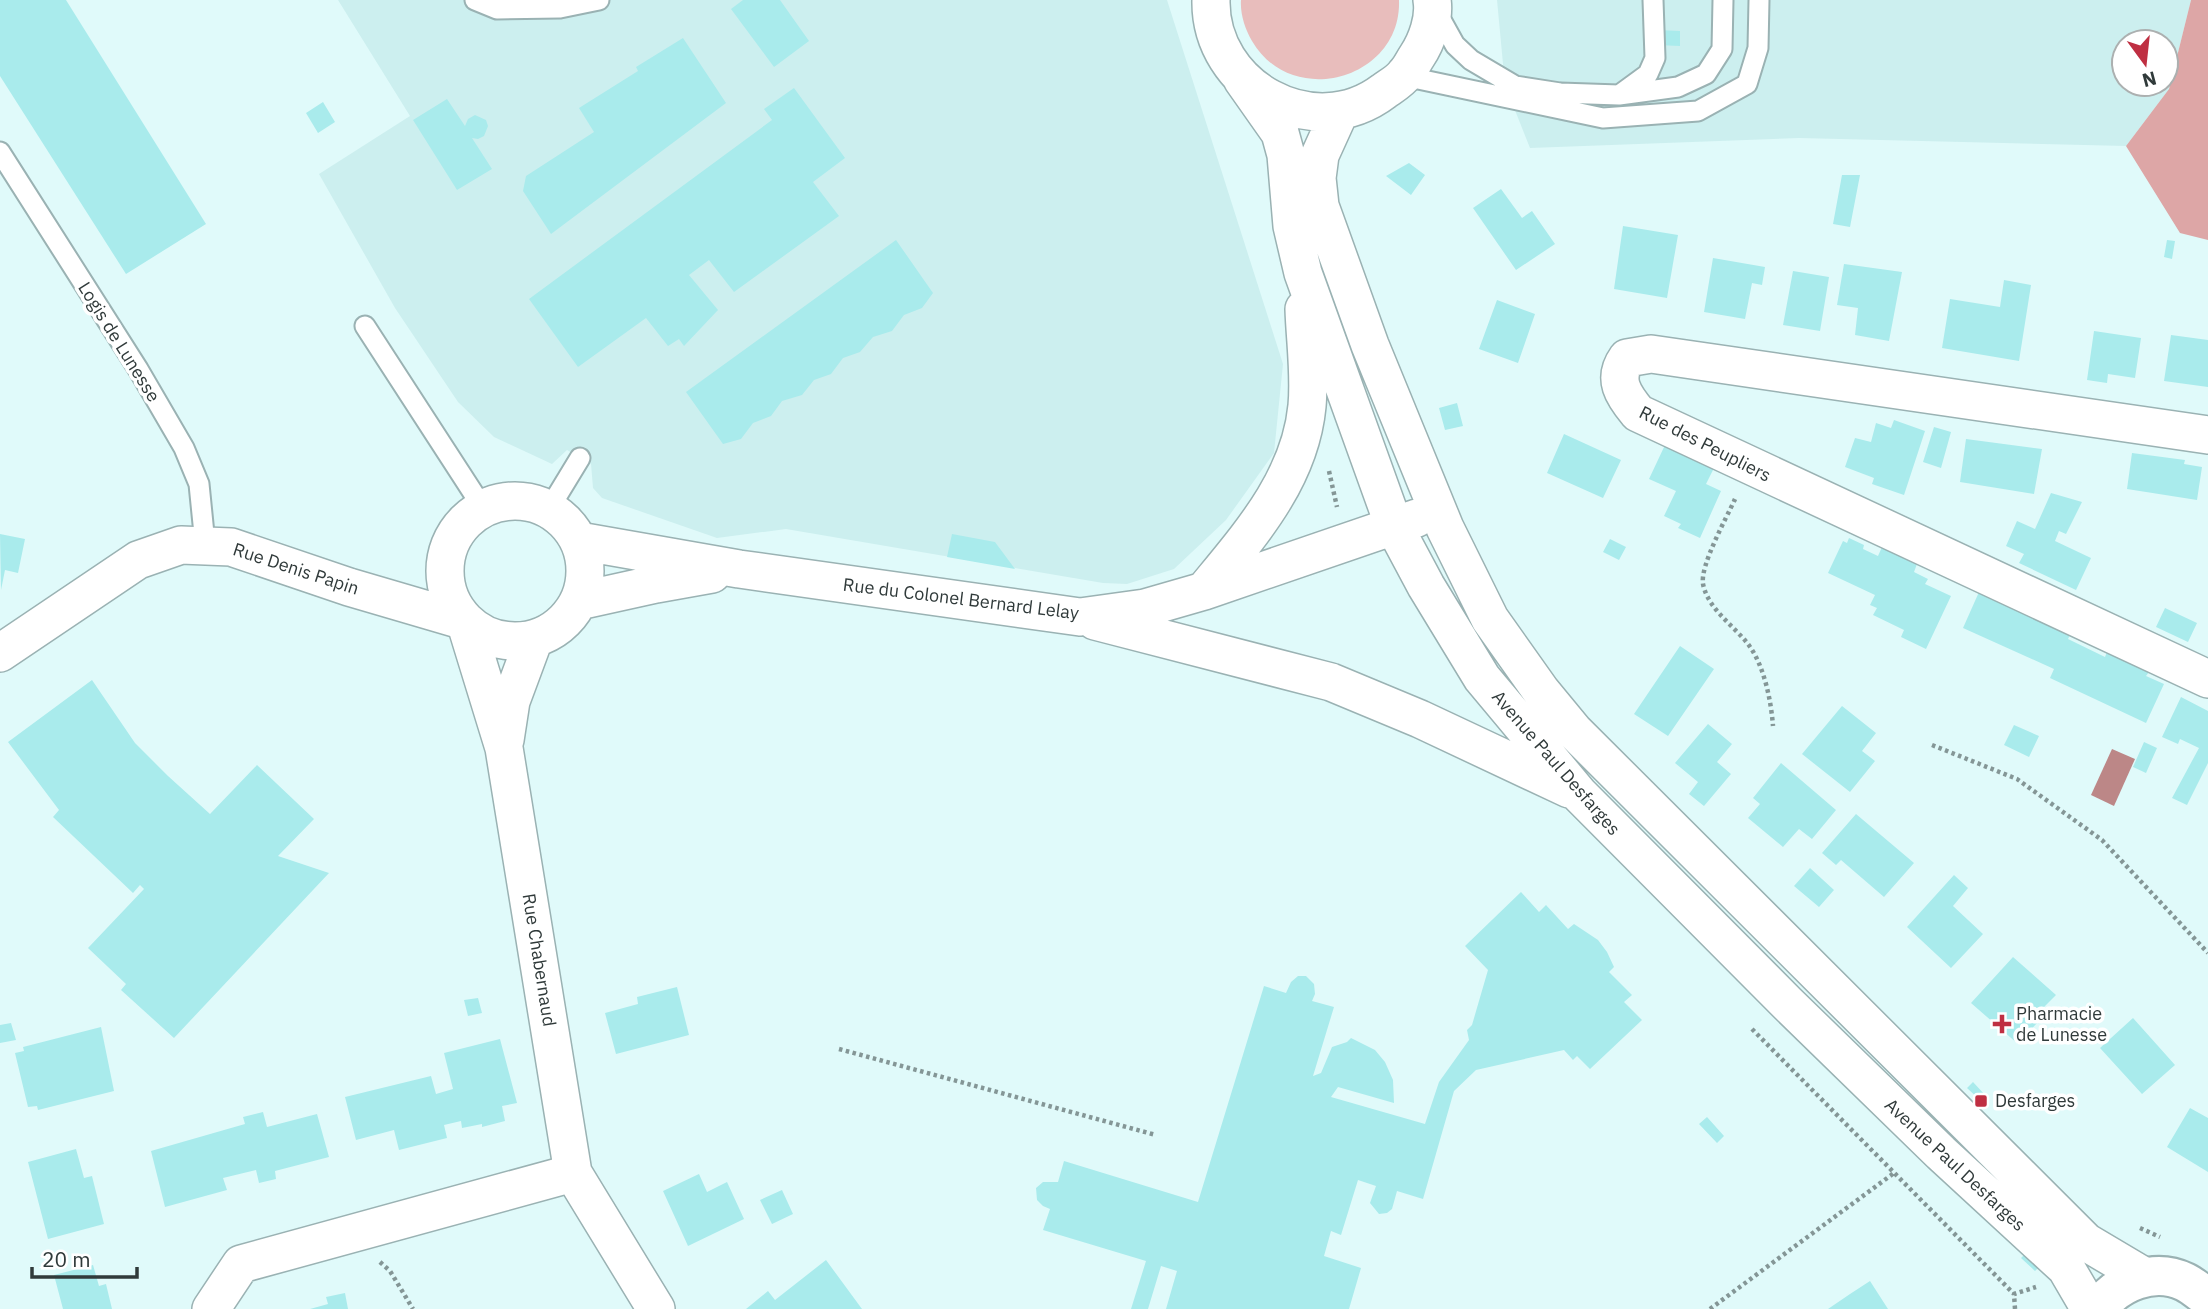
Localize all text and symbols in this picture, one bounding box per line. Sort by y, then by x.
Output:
north arrow [2110,28,2180,98]
text: N [2140,66,2159,93]
street label: Logis de Lunesse [73,278,166,406]
street label: Rue des Peupliers [1635,400,1775,487]
street label: Rue Denis Papin [230,537,362,600]
street label: Rue du Colonel Bernard Lelay [842,573,1080,624]
street label: Avenue Paul Desfarges [1487,686,1626,840]
street label: Rue Chabernaud [518,892,561,1028]
place label: Pharmacie de Lunesse [2016,1002,2107,1046]
marker: Pharmacie de Lunesse [1994,1016,2010,1032]
place label: Desfarges [1995,1089,2075,1112]
street label: Avenue Paul Desfarges [1880,1093,2031,1236]
marker: Desfarges [1973,1093,1989,1109]
scale bar [32,1236,136,1280]
text: 20 m [42,1245,91,1273]

